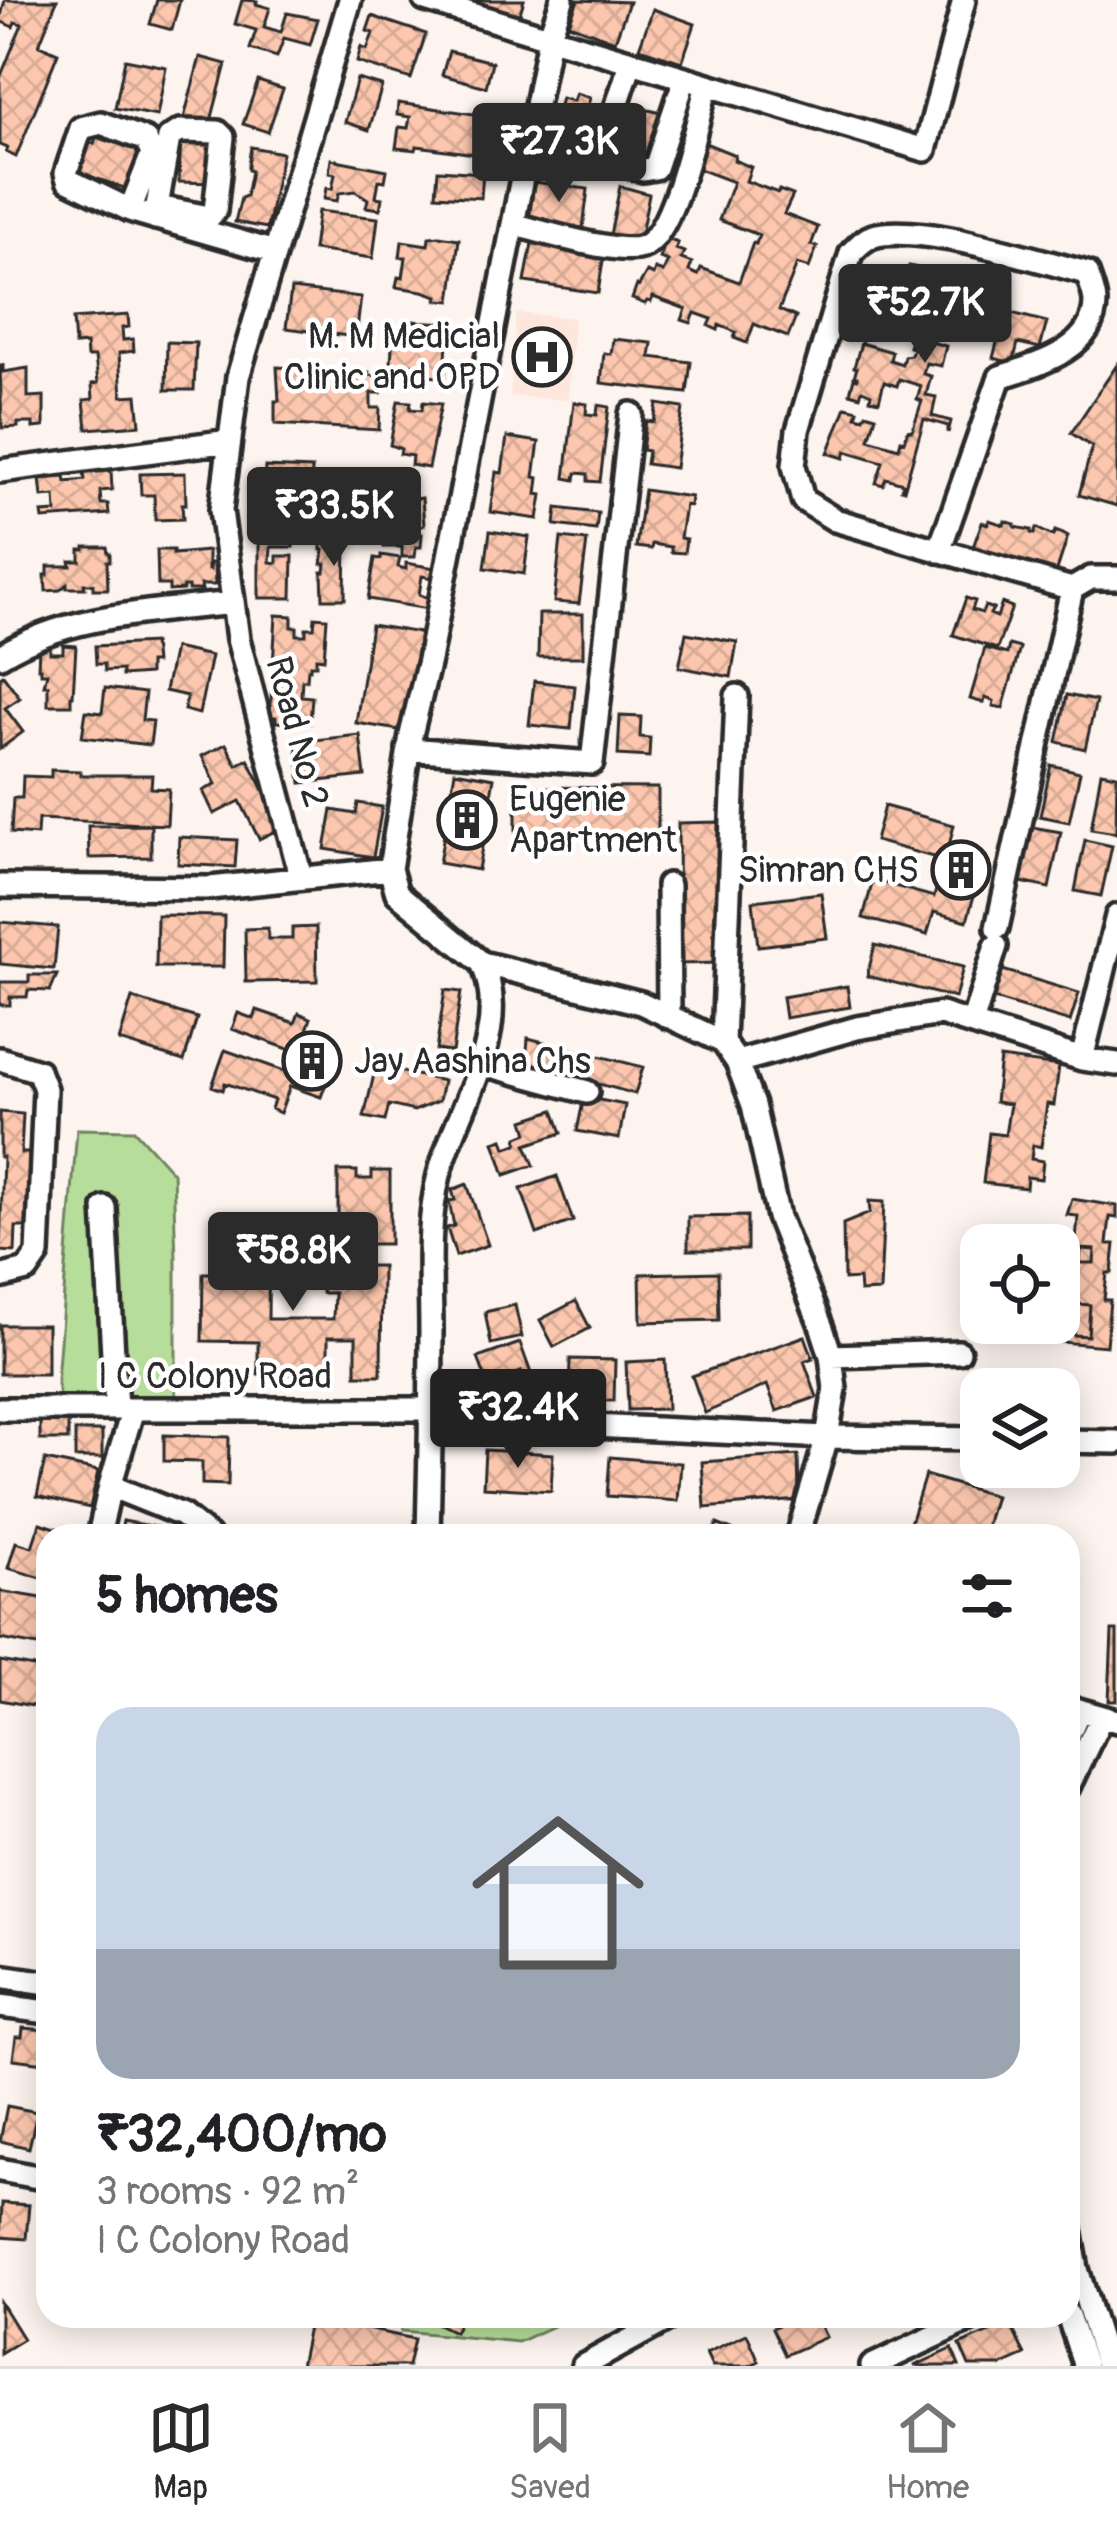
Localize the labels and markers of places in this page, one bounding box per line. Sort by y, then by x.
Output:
pin: ₹27.3K [461,103,657,205]
pin: ₹52.7K [827,264,1023,366]
place label: M. M Medicial Clinic and OPD [283,314,500,400]
hospital icon: M. M Medicial Clinic and OPD [511,326,573,388]
pin: ₹33.5K [236,467,432,569]
place label: Eugenie Apartment [509,777,677,863]
building icon: Eugenie Apartment [436,789,498,851]
building icon: Simran CHS [930,839,992,901]
place label: Simran CHS [738,848,919,893]
building icon: Jay Aashina Chs [281,1030,343,1092]
place label: Jay Aashina Chs [354,1039,591,1084]
pin: ₹58.8K [195,1212,391,1314]
pin: ₹32.4K [420,1369,616,1471]

